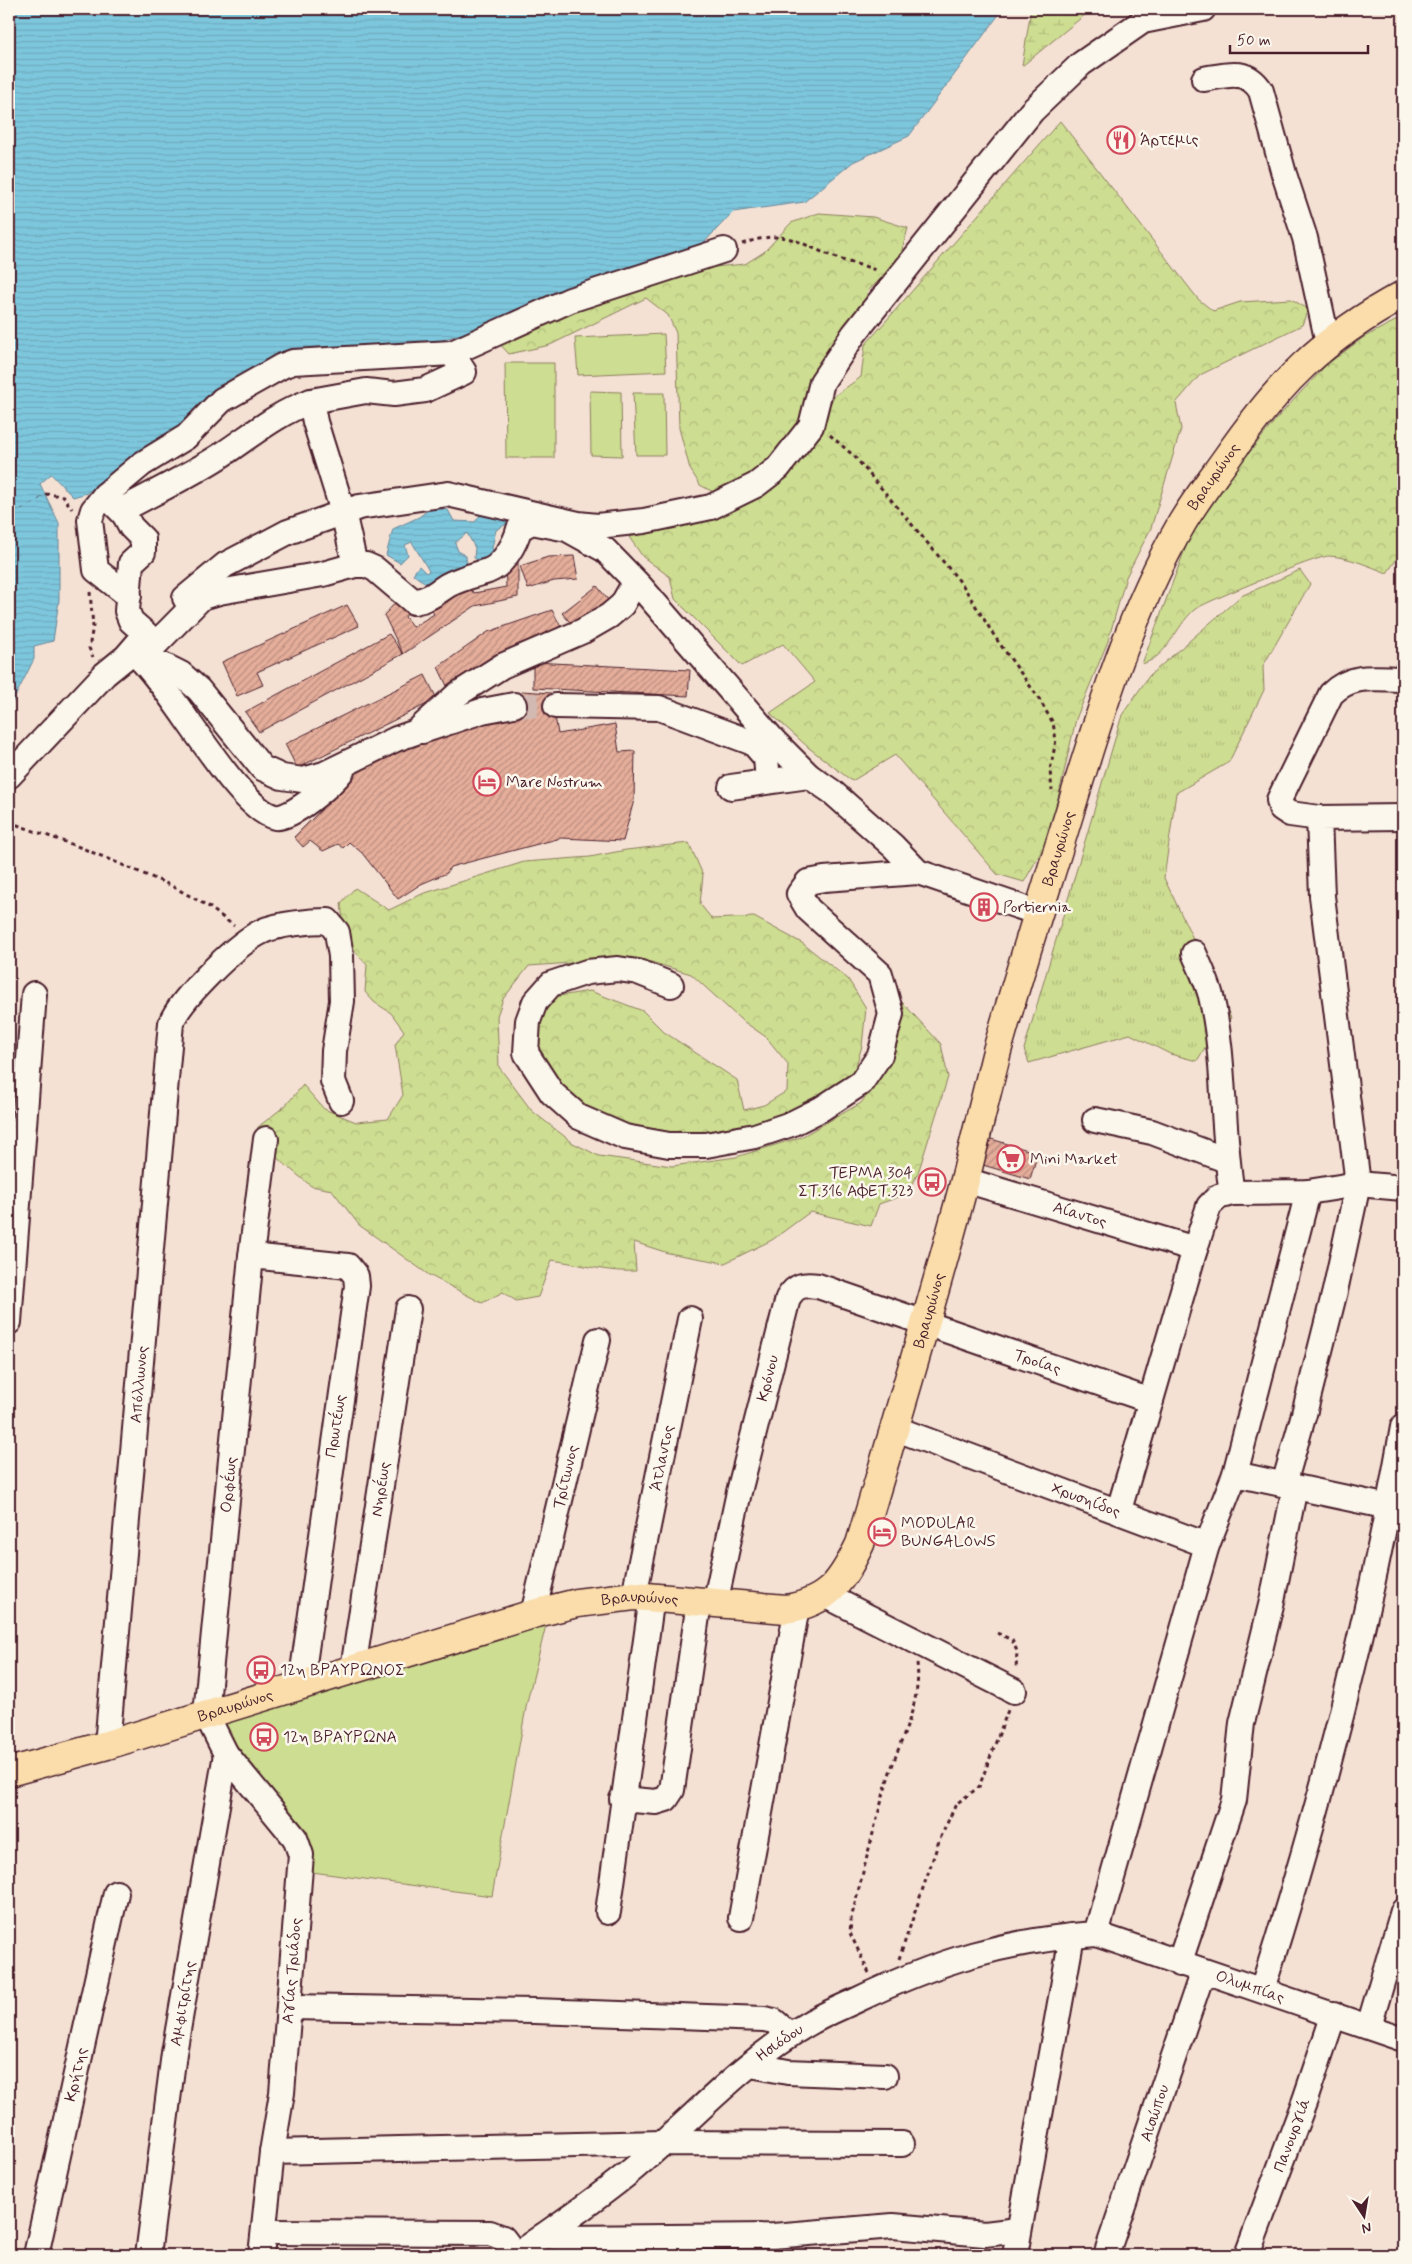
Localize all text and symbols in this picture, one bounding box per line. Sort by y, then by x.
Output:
scale bar [1230,22,1367,54]
text: 50 m [1237,31,1271,51]
restaurant icon: Άρτεμις [1106,125,1136,155]
place label: Άρτεμις [1140,130,1198,151]
street label: Βραυρώνος [1182,439,1245,514]
hotel icon: Mare Nostrum [472,767,502,797]
place label: Mare Nostrum [506,772,603,793]
street label: Βραυρώνος [1037,808,1080,888]
building icon: Portiernia [969,892,999,922]
place label: Portiernia [1003,897,1071,918]
supermarket icon: Mini Market [996,1144,1026,1174]
place label: Mini Market [1030,1149,1118,1170]
place label: ΤΕΡΜΑ 304 ΣΤ.316 ΑΦΕΤ.323 [799,1163,913,1202]
bus stop icon: ΤΕΡΜΑ 304 ΣΤ.316 ΑΦΕΤ.323 [917,1167,947,1197]
street label: Αίαντος [1050,1196,1110,1233]
street label: Βραυρώνος [908,1270,950,1351]
street label: Τροίας [1011,1344,1064,1380]
street label: Απόλλωνος [125,1345,153,1424]
street label: Κρόνου [752,1353,784,1403]
street label: Πρωτέως [320,1393,351,1459]
street label: Άτλαντος [645,1423,679,1493]
street label: Τρίτωνος [548,1443,583,1511]
street label: Ορφέως [215,1456,242,1514]
street label: Νηρέως [366,1460,395,1518]
street label: Χρυσηίδος [1049,1477,1124,1522]
place label: MODULAR BUNGALOWS [901,1513,996,1552]
hotel icon: MODULAR BUNGALOWS [867,1517,897,1547]
street label: Βραυρώνος [600,1585,679,1610]
bus stop icon: 12η ΒΡΑΥΡΩΝΟΣ [246,1655,276,1685]
place label: 12η ΒΡΑΥΡΩΝΟΣ [280,1660,405,1681]
street label: Βραυρώνος [195,1684,276,1727]
bus stop icon: 12η ΒΡΑΥΡΩΝΑ [249,1722,279,1752]
place label: 12η ΒΡΑΥΡΩΝΑ [283,1727,397,1748]
street label: Αγίας Τριάδος [277,1917,306,2024]
street label: Αμφιτρίτης [165,1959,200,2048]
street label: Ολυμπίας [1213,1965,1287,2008]
street label: Ησιόδου [752,2019,807,2066]
street label: Κρήτης [60,2045,92,2103]
street label: Αισώπου [1135,2082,1174,2144]
street label: Πανουργιά [1268,2095,1315,2175]
north arrow [1340,2192,1390,2242]
text: N [1360,2218,1373,2238]

